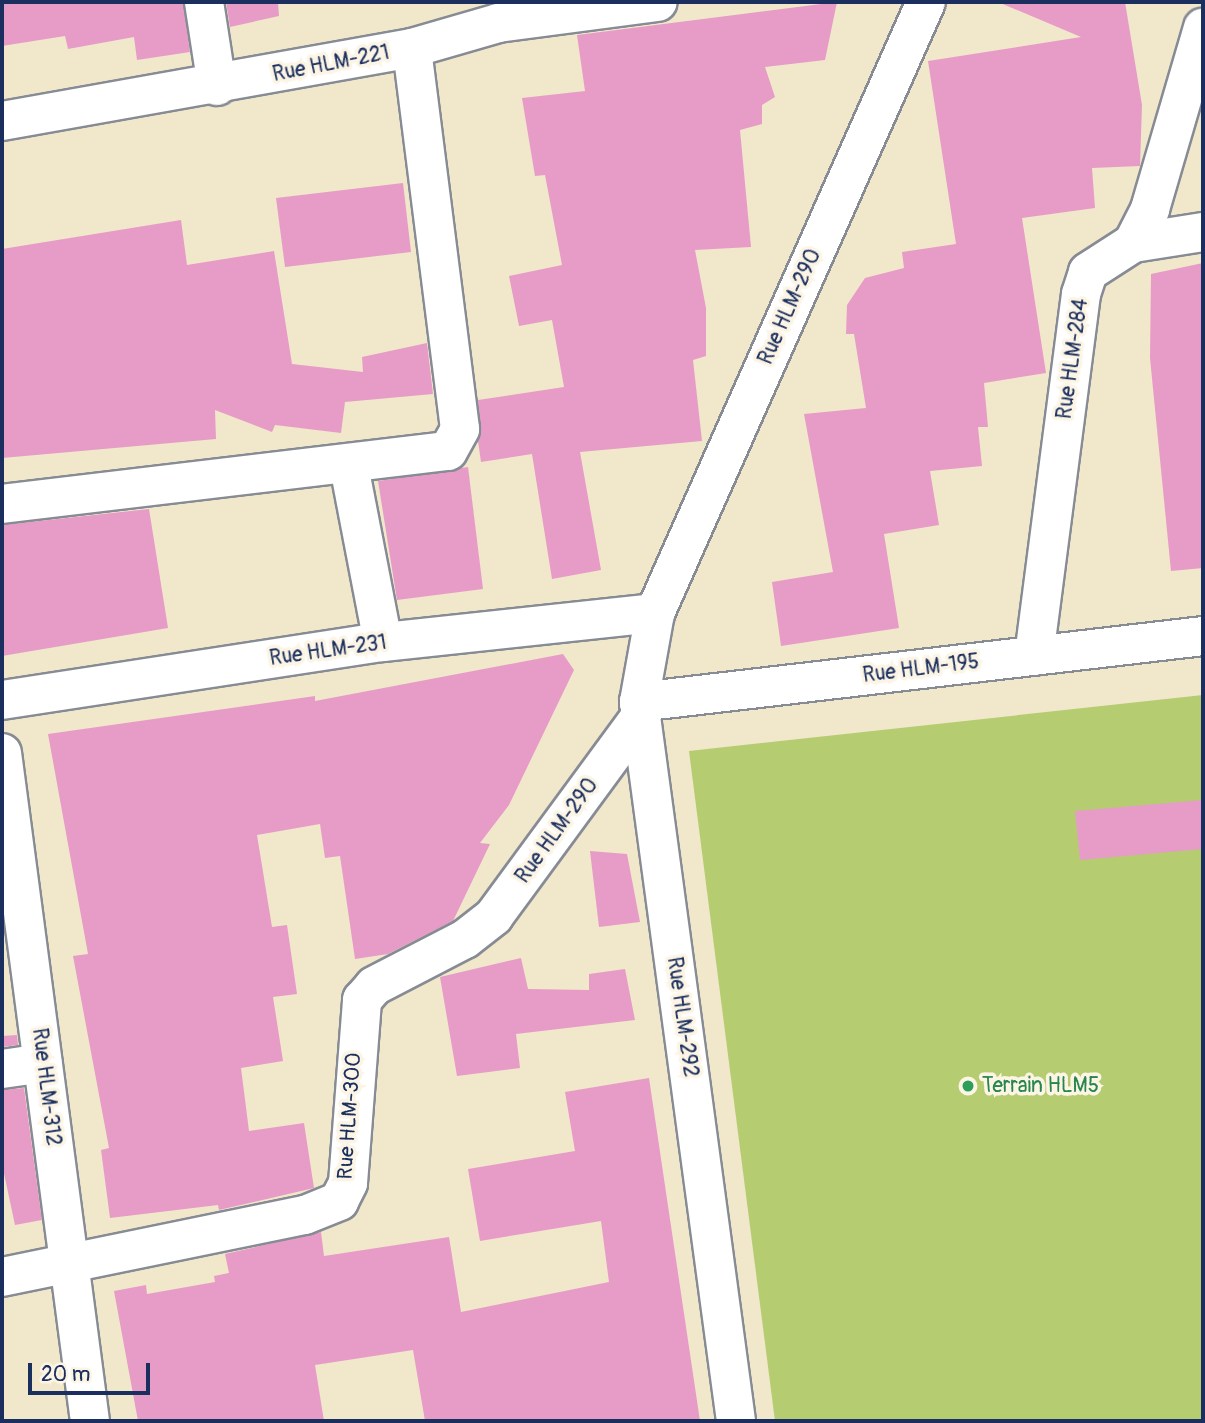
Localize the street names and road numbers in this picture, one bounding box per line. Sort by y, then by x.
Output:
street label: Rue HLM-221 [270,40,392,88]
street label: Rue HLM-290 [753,245,827,369]
street label: Rue HLM-284 [1052,297,1094,421]
street label: Rue HLM-231 [268,630,388,672]
street label: Rue HLM-195 [861,649,981,689]
street label: Rue HLM-290 [510,774,604,888]
street label: Rue HLM-292 [661,955,703,1079]
street label: Rue HLM-312 [26,1027,66,1147]
street label: Rue HLM-300 [333,1052,367,1180]

